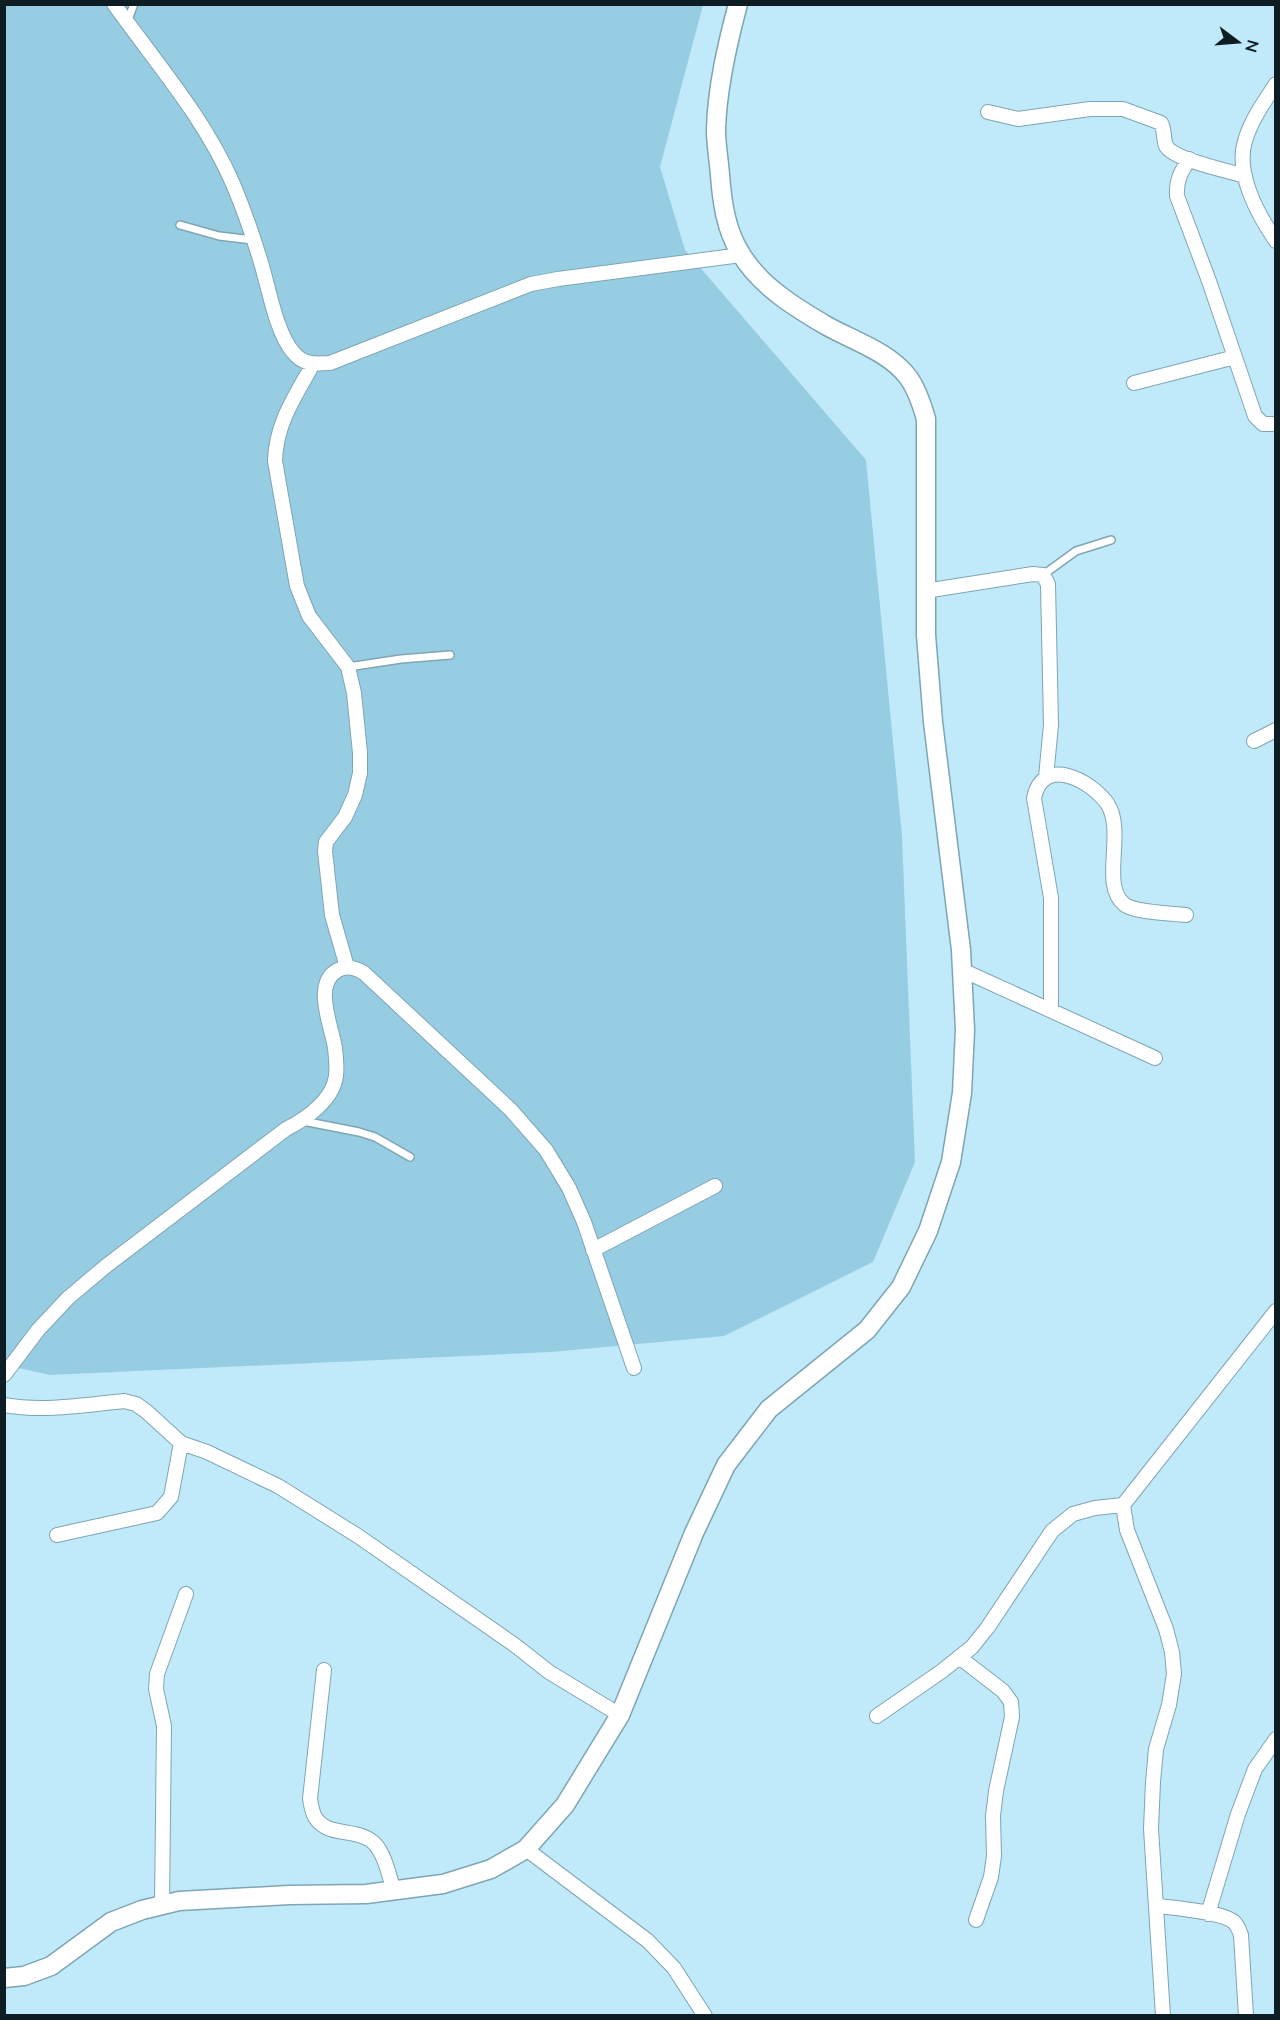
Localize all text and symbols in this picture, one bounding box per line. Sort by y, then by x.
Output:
north arrow [1208,12,1268,72]
text: N [1241,38,1264,55]

